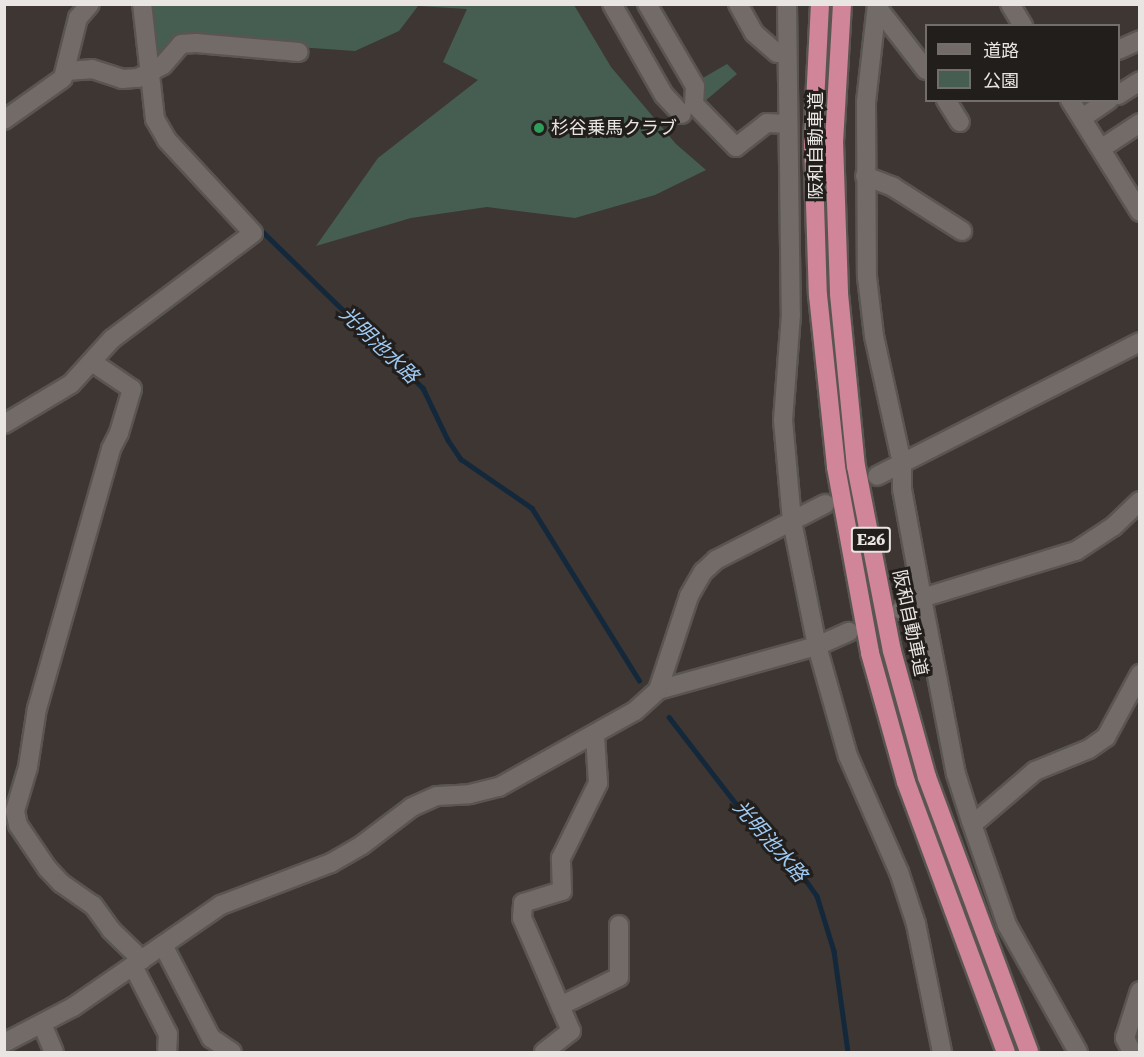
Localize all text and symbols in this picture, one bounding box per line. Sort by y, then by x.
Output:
legend [925,24,1120,102]
text: 道路 [983,40,1019,61]
text: 公園 [983,70,1019,91]
street label: 阪和自動車道 [805,92,827,200]
place label: 杉谷乗馬クラブ [551,117,677,139]
marker: 杉谷乗馬クラブ [532,121,546,135]
water label: 光明池水路 [335,302,423,388]
road number: E26 [850,527,892,553]
street label: 阪和自動車道 [888,568,932,678]
water label: 光明池水路 [728,795,812,887]

